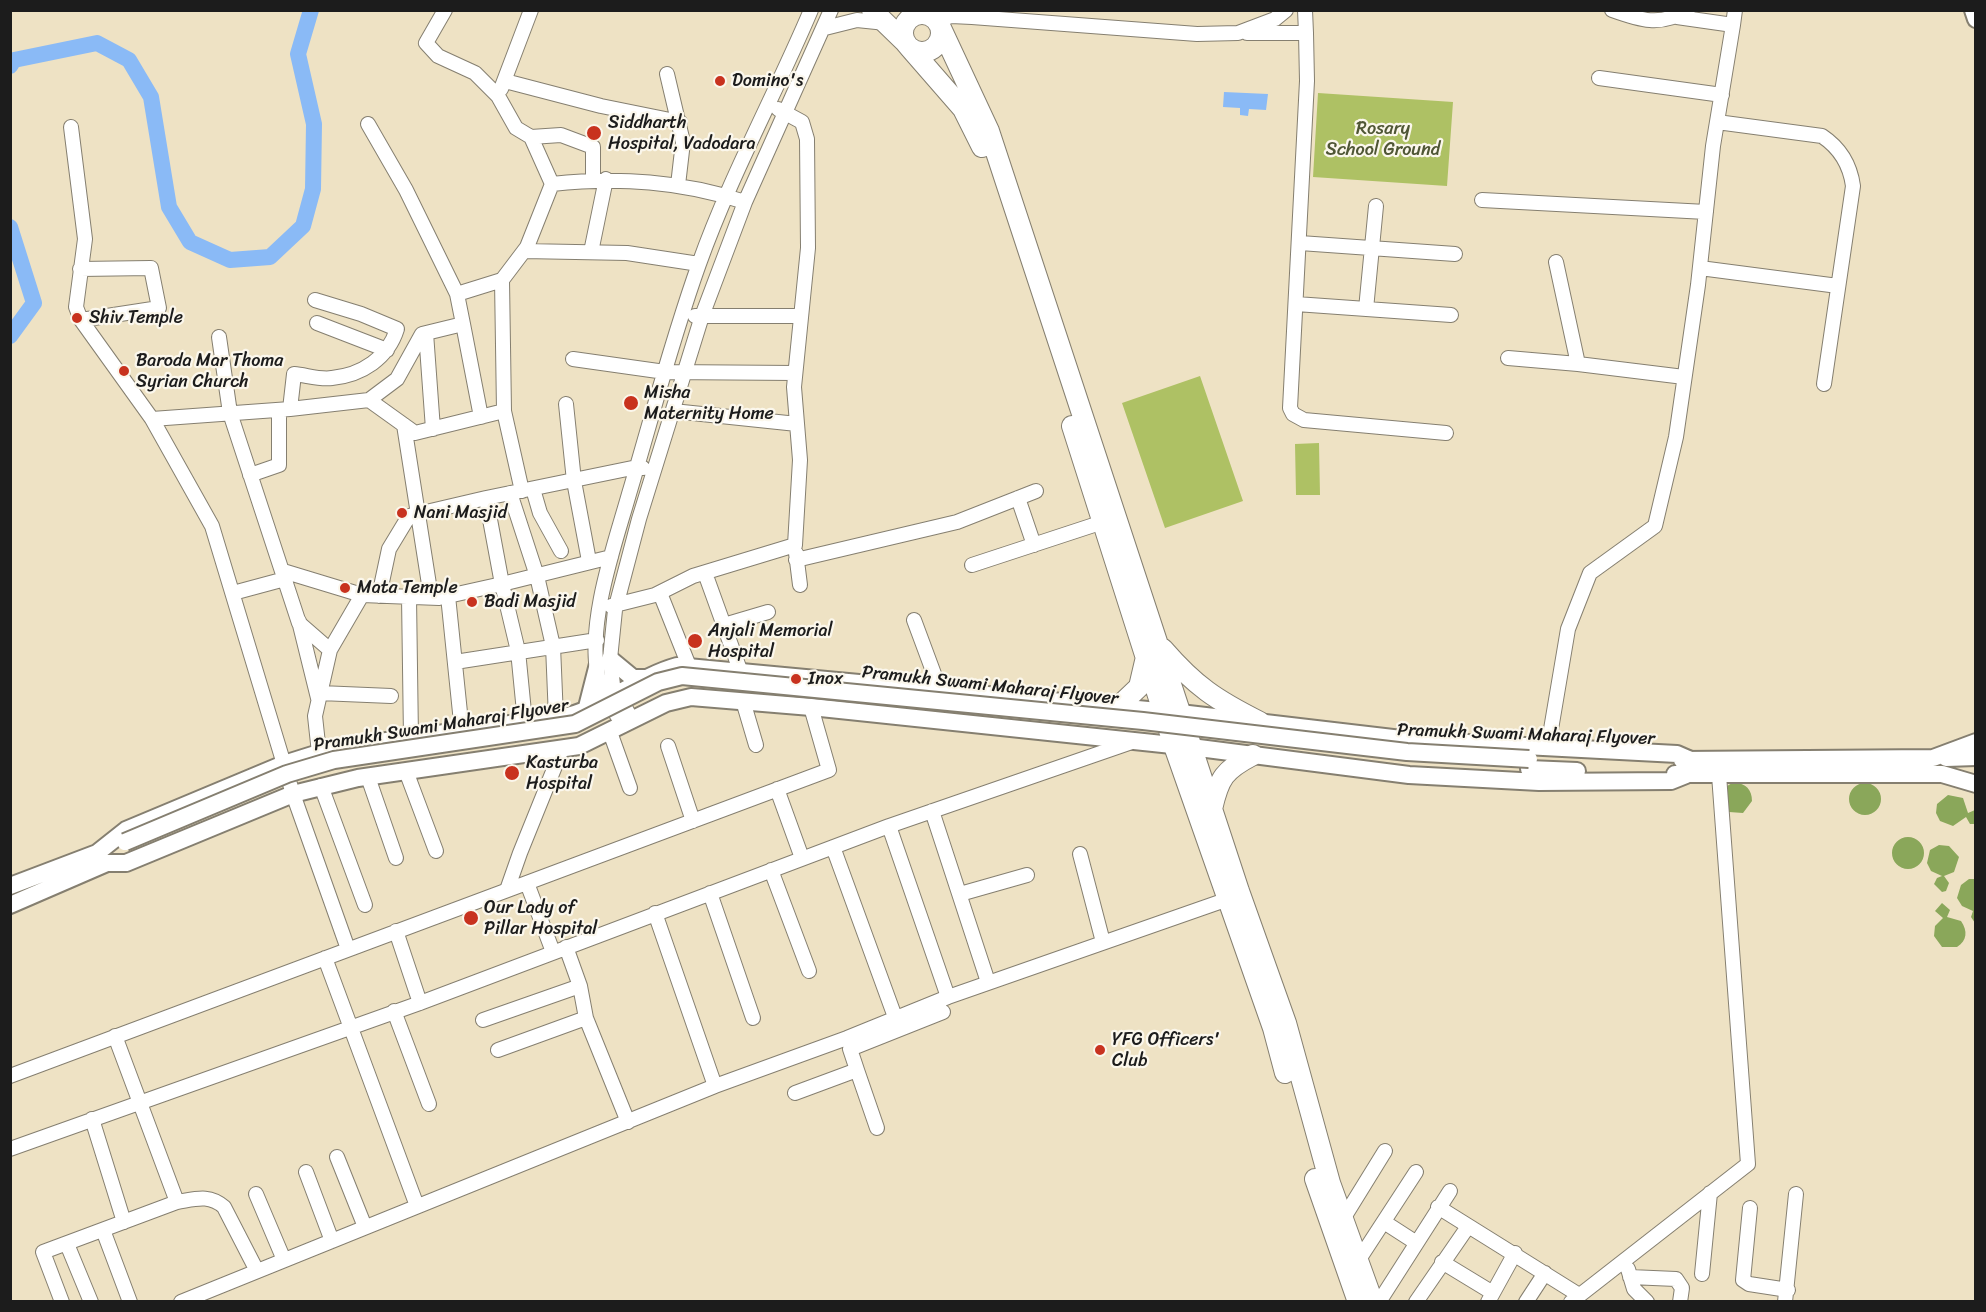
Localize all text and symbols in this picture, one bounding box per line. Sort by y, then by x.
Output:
place label: Domino's [732,70,803,92]
marker: Domino's [713,74,727,88]
place label: Siddharth Hospital, Vadodara [608,112,756,154]
park label: Rosary School Ground [1326,118,1440,160]
marker: Siddharth Hospital, Vadodara [585,124,603,142]
place label: Shiv Temple [89,307,183,329]
marker: Shiv Temple [70,311,84,325]
place label: Baroda Mar Thoma Syrian Church [136,350,283,392]
marker: Baroda Mar Thoma Syrian Church [117,364,131,378]
place label: Misha Maternity Home [644,382,774,424]
marker: Misha Maternity Home [622,394,640,412]
place label: Nani Masjid [414,502,507,524]
marker: Nani Masjid [395,506,409,520]
place label: Mata Temple [357,577,458,599]
marker: Mata Temple [338,581,352,595]
place label: Badi Masjid [484,591,576,613]
marker: Badi Masjid [465,595,479,609]
place label: Anjali Memorial Hospital [708,620,833,662]
marker: Anjali Memorial Hospital [686,632,704,650]
street label: Pramukh Swami Maharaj Flyover [861,662,1119,710]
place label: Inox [808,668,843,690]
marker: Inox [789,672,803,686]
street label: Pramukh Swami Maharaj Flyover [312,695,570,757]
street label: Pramukh Swami Maharaj Flyover [1397,720,1655,750]
place label: Kasturba Hospital [526,752,598,795]
marker: Kasturba Hospital [503,764,521,782]
place label: Our Lady of Pillar Hospital [484,897,597,940]
marker: Our Lady of Pillar Hospital [462,909,480,927]
place label: YFG Officers' Club [1112,1029,1220,1072]
marker: YFG Officers' Club [1093,1043,1107,1057]

